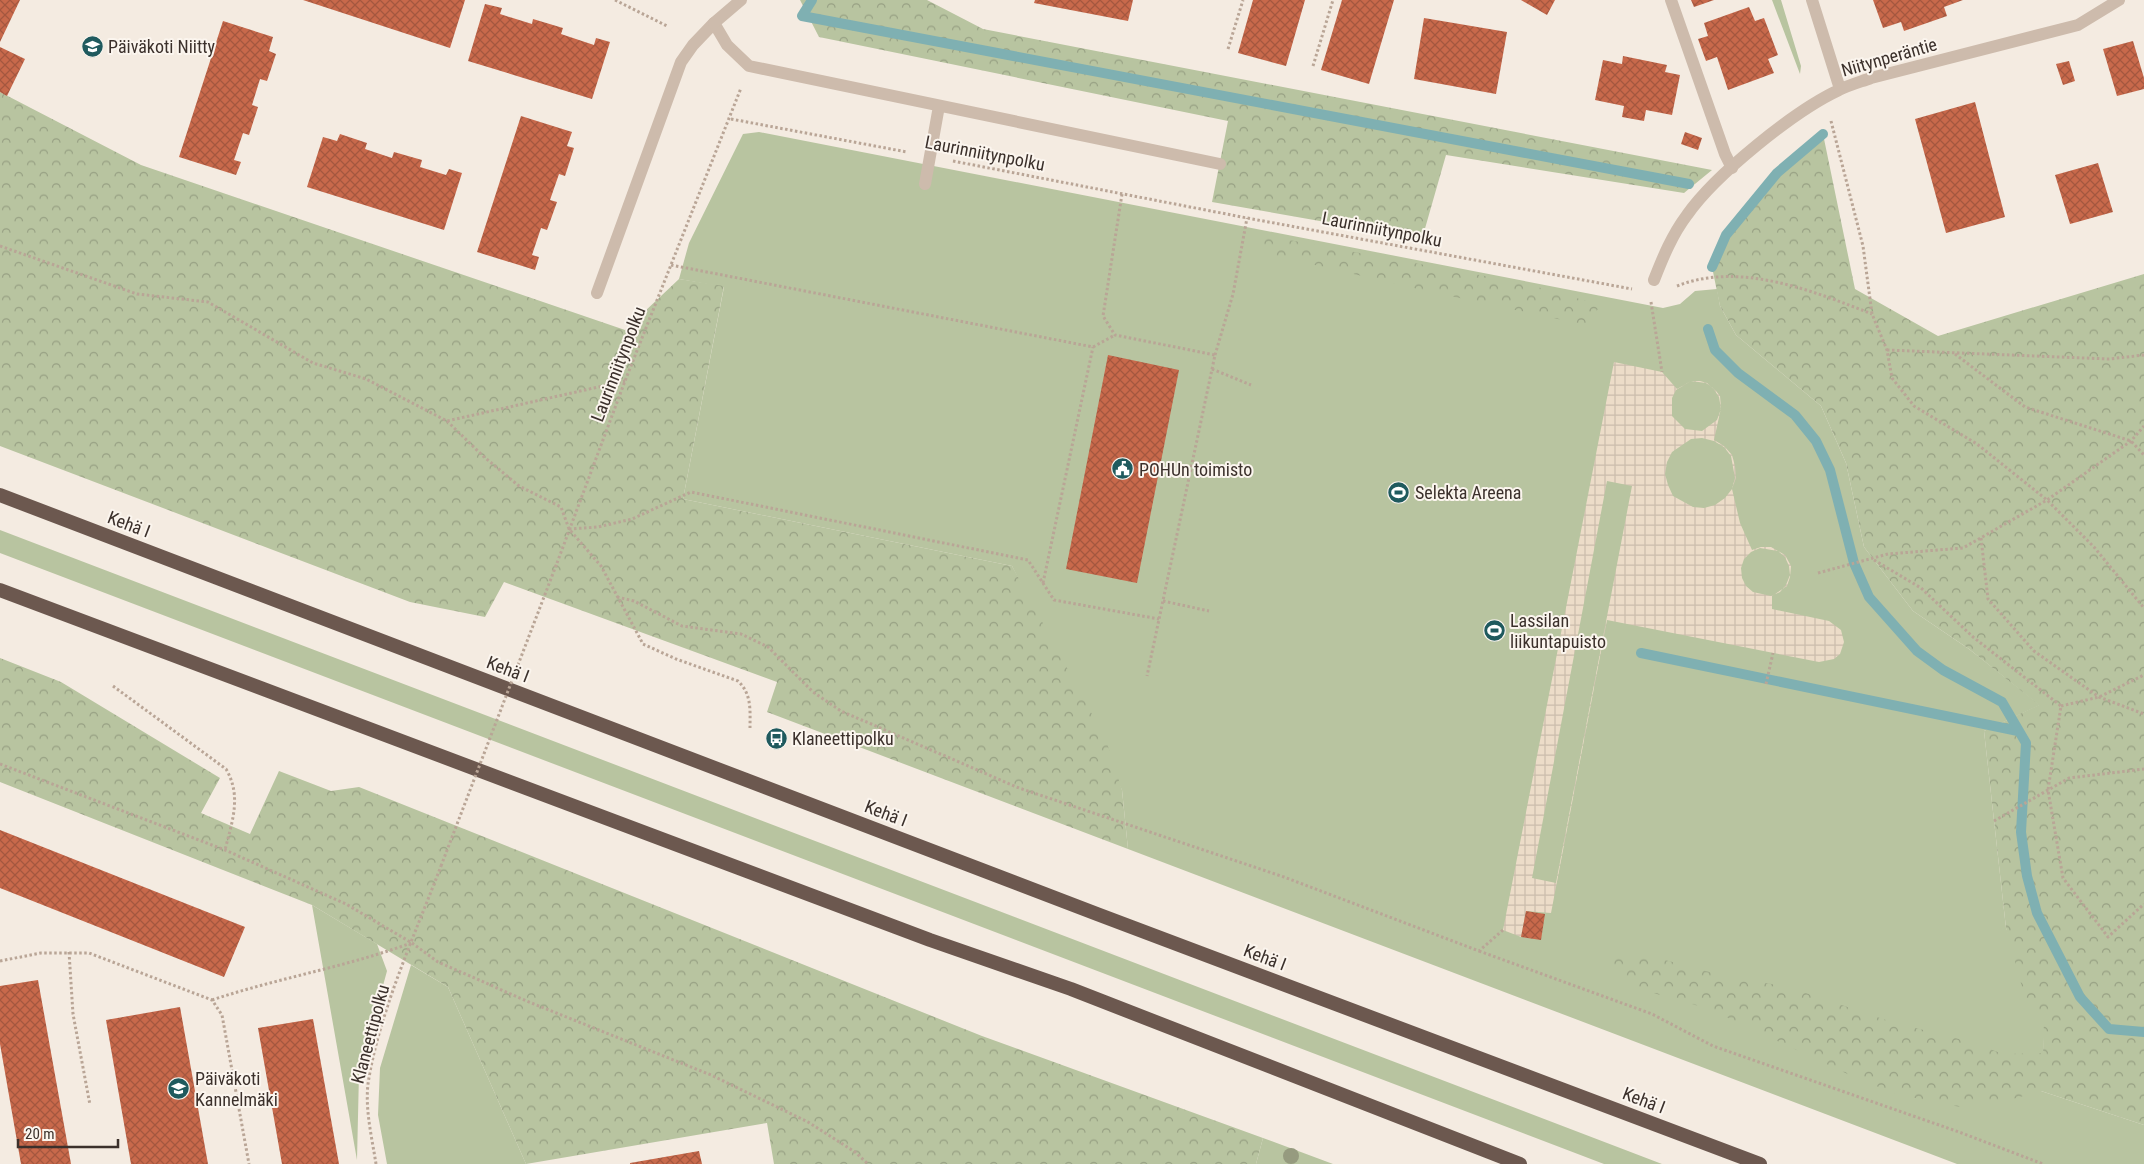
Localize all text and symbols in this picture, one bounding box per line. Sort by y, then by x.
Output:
street label: Niitynperäntie [1839,33,1939,81]
school or university icon: Päiväkoti Niitty [80,34,104,58]
place label: Päiväkoti Niitty [108,36,216,57]
street label: Laurinniitynpolku [923,131,1047,175]
street label: Laurinniitynpolku [1320,207,1444,251]
street label: Laurinniitynpolku [586,303,650,425]
public building icon: POHUn toimisto [1111,457,1135,481]
place label: POHUn toimisto [1139,459,1252,480]
sports icon: Selekta Areena [1387,480,1411,504]
place label: Selekta Areena [1415,482,1521,503]
street label: Kehä I [105,506,153,542]
place label: Lassilan liikuntapuisto [1510,610,1606,652]
sports icon: Lassilan liikuntapuisto [1482,618,1506,642]
street label: Kehä I [484,651,532,687]
bus stop icon: Klaneettipolku [764,726,788,750]
place label: Klaneettipolku [792,728,894,749]
street label: Kehä I [862,795,910,831]
street label: Kehä I [1241,939,1289,975]
street label: Klaneettipolku [347,982,393,1086]
place label: Päiväkoti Kannelmäki [195,1068,278,1110]
school or university icon: Päiväkoti Kannelmäki [167,1076,191,1100]
street label: Kehä I [1620,1082,1668,1118]
scale bar [18,1116,118,1148]
text: 20 m [25,1125,55,1143]

